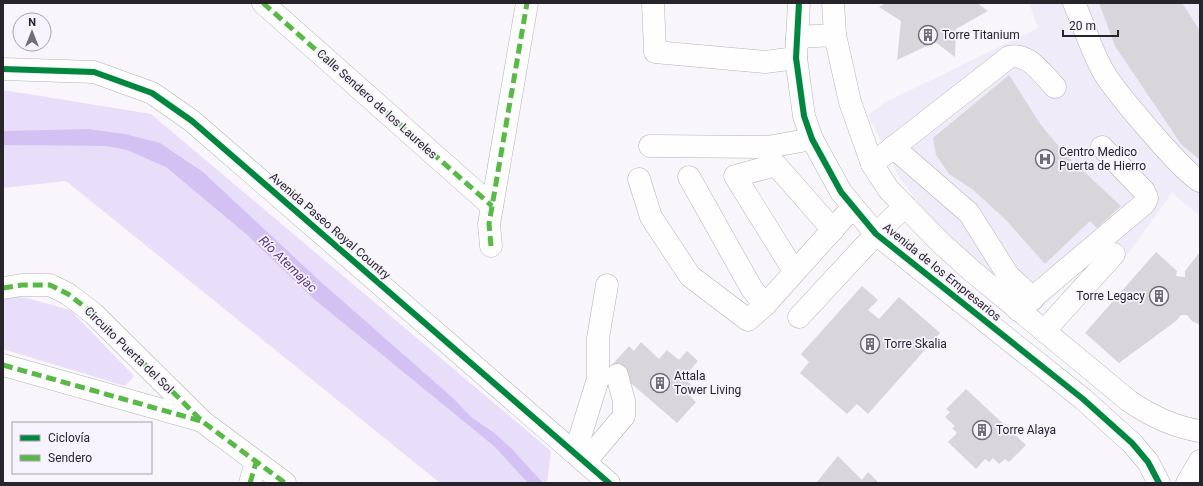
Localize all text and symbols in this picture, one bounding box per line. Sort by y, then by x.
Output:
north arrow [12,12,52,52]
scale bar [1063,12,1118,38]
text: N [28,16,36,29]
text: 20 m [1069,19,1096,33]
building icon: Torre Titanium [917,24,939,46]
place label: Torre Titanium [942,28,1020,42]
street label: Calle Sendero de los Laureles [314,46,440,162]
place label: Centro Medico Puerta de Hierro [1059,145,1146,173]
hospital icon: Centro Medico Puerta de Hierro [1034,148,1056,170]
street label: Avenida Paseo Royal Country [267,170,394,283]
street label: Avenida de los Empresarios [880,220,1004,324]
water label: Río Atemajac [256,233,320,296]
building icon: Torre Legacy [1148,285,1170,307]
place label: Torre Legacy [1076,289,1145,303]
street label: Circuito Puerta del Sol [82,304,176,396]
building icon: Torre Skalia [859,333,881,355]
place label: Torre Skalia [884,337,947,351]
place label: Attala Tower Living [674,369,741,397]
building icon: Attala Tower Living [649,372,671,394]
building icon: Torre Alaya [971,419,993,441]
legend [12,422,152,474]
place label: Torre Alaya [996,423,1056,437]
text: Ciclovía [48,431,90,445]
text: Sendero [48,451,92,465]

